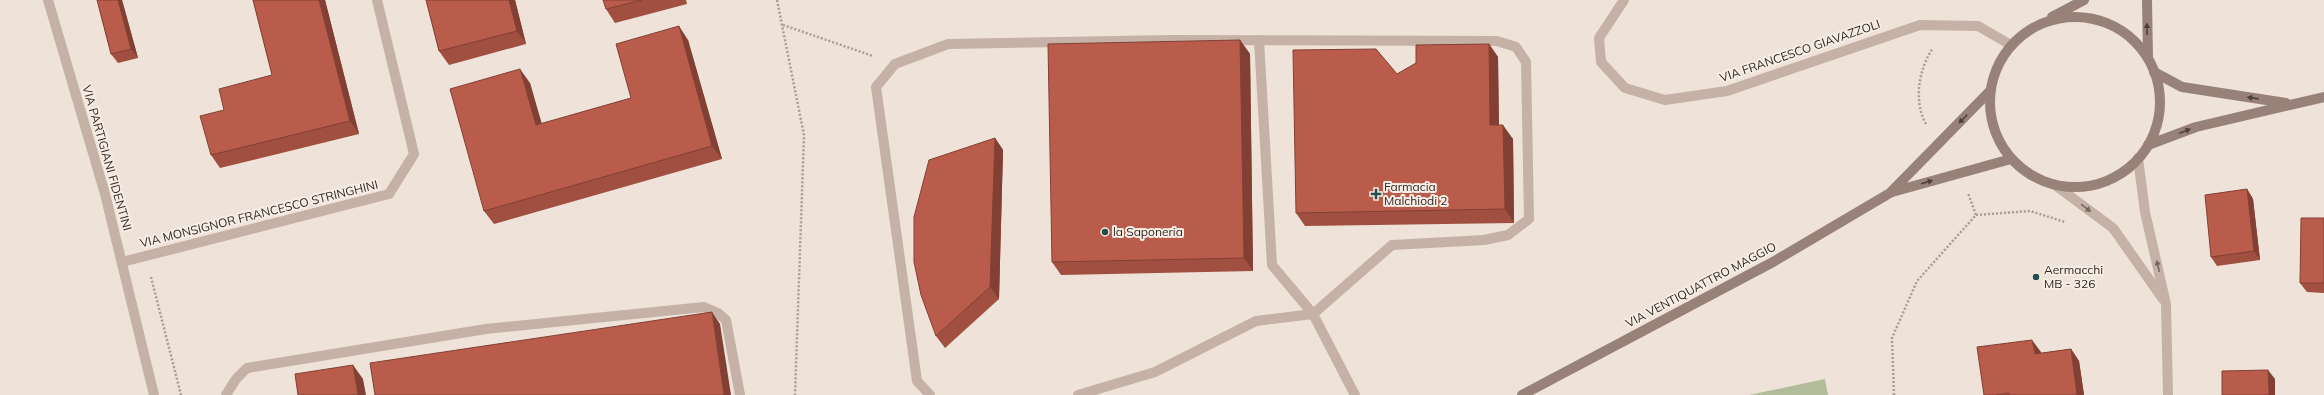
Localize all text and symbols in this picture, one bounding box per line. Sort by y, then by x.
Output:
street label: VIA FRANCESCO GIAVAZZOLI [1718,16,1882,85]
one-way arrow [2144,22,2150,35]
street label: VIA PARTIGIANI FIDENTINI [79,83,135,232]
one-way arrow [2247,95,2260,101]
one-way arrow [1958,114,1967,124]
one-way arrow [2179,128,2191,134]
street label: VIA MONSIGNOR FRANCESCO STRINGHINI [138,177,379,250]
place label: Farmacia Malchiodi 2 [1384,179,1447,208]
one-way arrow [1922,179,1934,185]
marker: Farmacia Malchiodi 2 [1371,189,1381,199]
one-way arrow [2081,204,2091,212]
place label: la Saponeria [1113,224,1183,239]
marker: la Saponeria [1100,227,1110,237]
street label: VIA VENTIQUATTRO MAGGIO [1623,238,1779,331]
one-way arrow [2154,260,2160,272]
place label: Aermacchi MB - 326 [2044,262,2103,291]
marker: Aermacchi MB - 326 [2031,272,2041,282]

